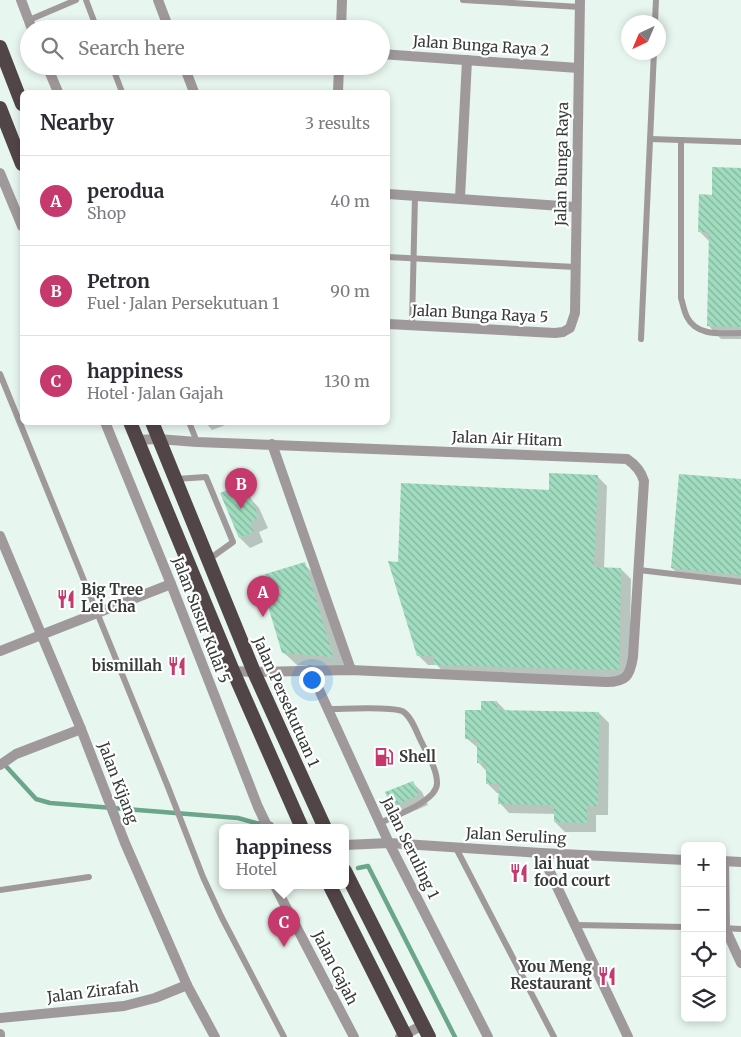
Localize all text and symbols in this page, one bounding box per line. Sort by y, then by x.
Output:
north arrow [621,15,666,60]
search box [20,20,390,75]
street label: Jalan Bunga Raya 2 [411,31,550,60]
icon: search [38,34,66,62]
text: Search here [78,36,185,60]
street label: Jalan Bunga Raya [551,102,572,227]
text: Nearby [40,109,114,136]
text: 3 results [305,113,370,133]
text: perodua [87,179,164,203]
text: A [50,191,62,211]
text: 40 m [330,191,370,211]
text: Shop [87,203,126,223]
text: Petron [87,269,150,293]
text: B [50,281,62,301]
text: 90 m [330,281,370,301]
text: Fuel · Jalan Persekutuan 1 [87,293,279,313]
street label: Jalan Bunga Raya 5 [410,300,549,327]
text: happiness [87,359,183,383]
text: C [51,371,61,391]
text: 130 m [324,371,370,391]
text: Hotel · Jalan Gajah [87,383,224,403]
street label: Jalan Air Hitam [450,427,563,450]
pin: B [225,468,257,509]
street label: Jalan Susur Kulai 5 [168,553,234,686]
pin: A [247,576,279,617]
place label: Big Tree Lei Cha [81,580,143,616]
restaurant icon: Big Tree Lei Cha [55,588,77,610]
street label: Jalan Persekutuan 1 [249,633,324,770]
restaurant icon: bismillah [166,655,188,677]
place label: bismillah [92,656,162,675]
your location [299,667,325,693]
street label: Jalan Kijang [94,738,143,826]
fuel station icon: Shell [373,746,395,768]
place label: Shell [399,747,436,766]
street label: Jalan Seruling 1 [377,793,443,902]
street label: Jalan Seruling [464,823,567,848]
popup [219,824,349,889]
text: happiness [236,835,332,859]
map controls [681,842,726,1022]
button: + [681,842,726,887]
place label: lai huat food court [534,854,610,890]
text: Hotel [236,859,277,879]
restaurant icon: lai huat food court [508,862,530,884]
button: − [681,887,726,932]
pin: C [268,906,300,947]
street label: Jalan Gajah [308,927,362,1008]
button: locate [681,932,726,977]
place label: You Meng Restaurant [510,957,593,993]
restaurant icon: You Meng Restaurant [596,965,618,987]
street label: Jalan Zirafah [45,976,140,1007]
button: layers [681,977,726,1022]

